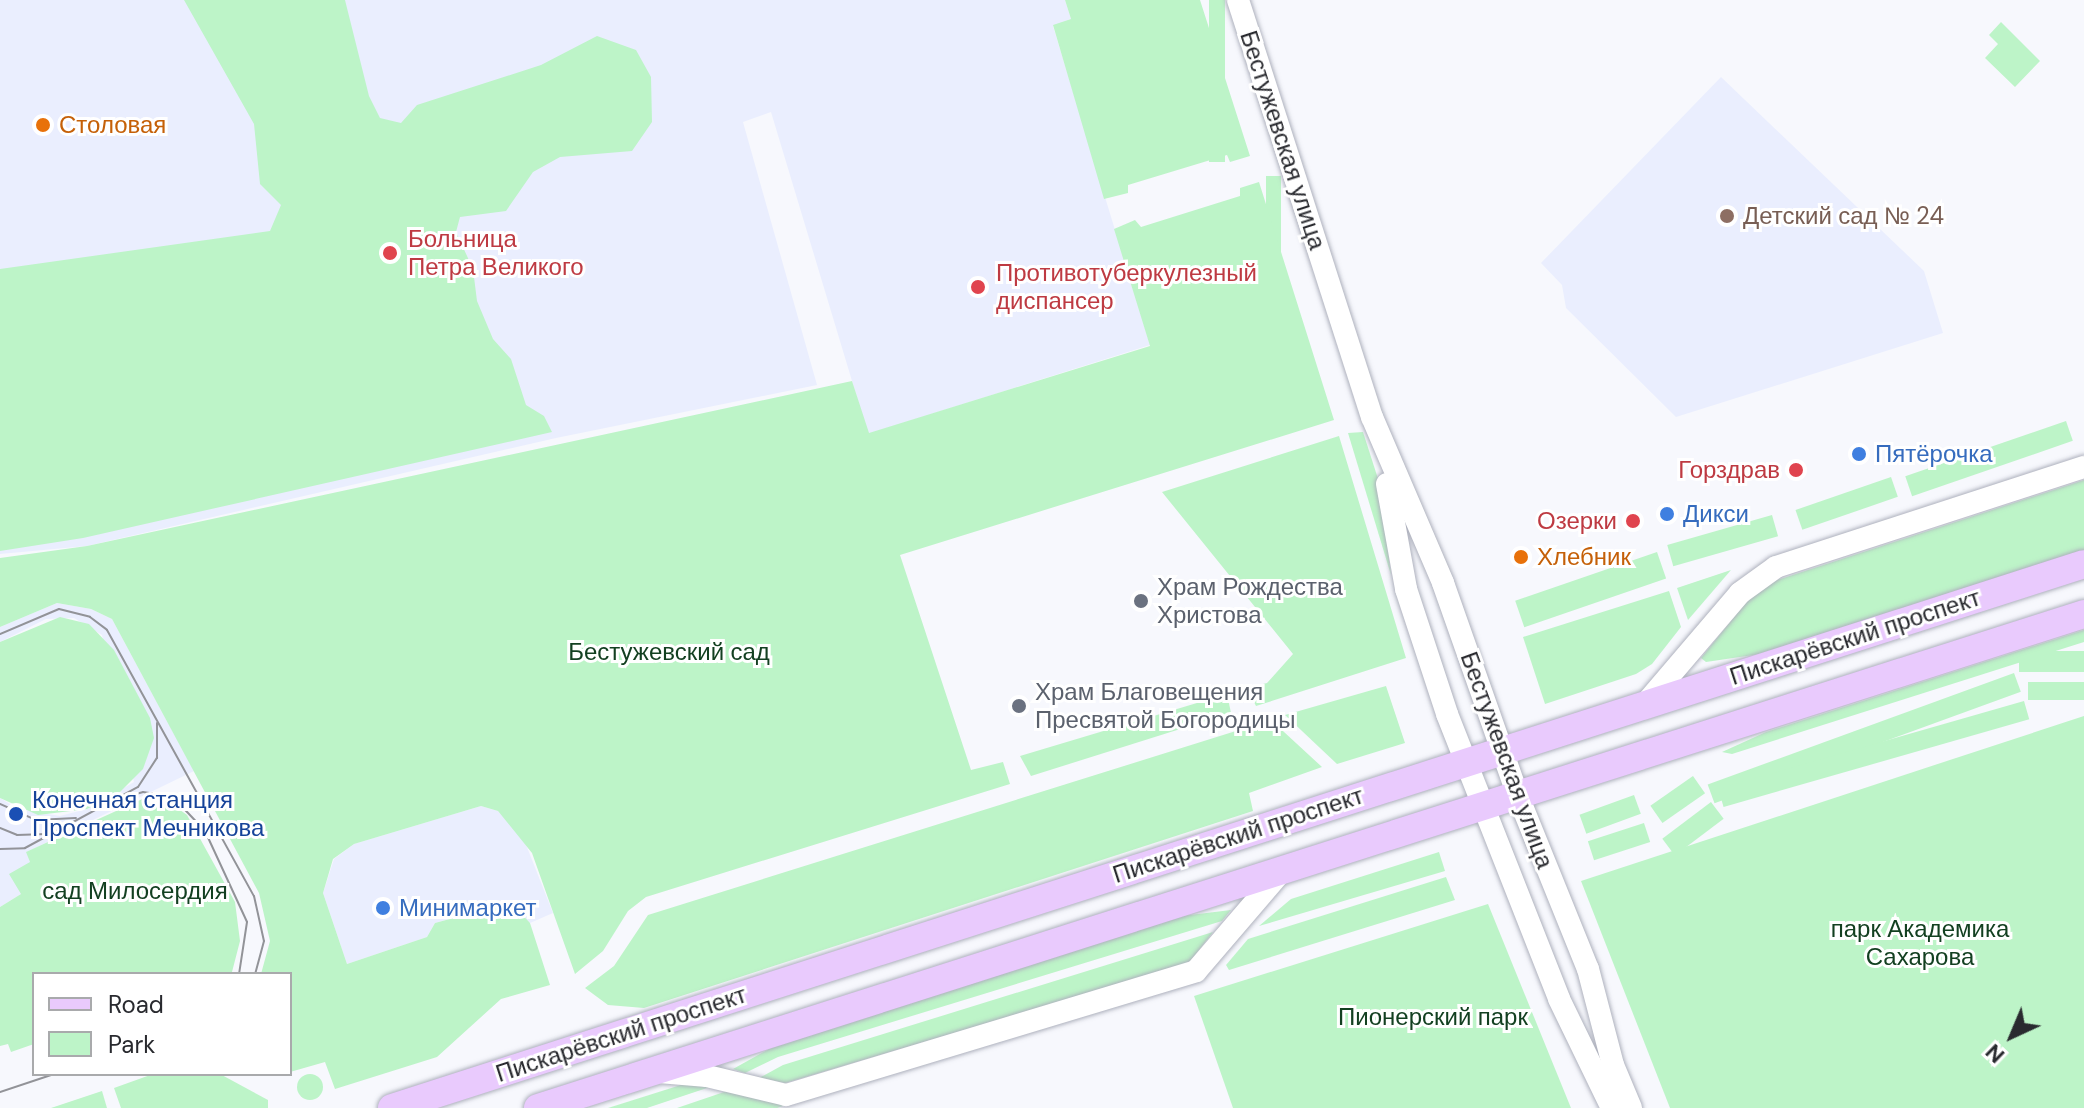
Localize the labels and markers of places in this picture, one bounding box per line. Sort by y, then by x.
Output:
place label: Столовая [59,111,166,139]
marker: Столовая [34,116,52,134]
place label: Детский сад № 24 [1743,202,1944,230]
marker: Детский сад № 24 [1718,207,1736,225]
place label: Больница Петра Великого [408,225,584,281]
marker: Больница Петра Великого [379,242,401,264]
place label: Противотуберкулезный диспансер [996,259,1257,315]
marker: Противотуберкулезный диспансер [967,276,989,298]
place label: Пятёрочка [1875,440,1993,468]
marker: Пятёрочка [1850,445,1868,463]
place label: Горздрав [1678,456,1780,484]
marker: Горздрав [1787,461,1805,479]
place label: Дикси [1683,500,1749,528]
marker: Дикси [1658,505,1676,523]
place label: Озерки [1537,507,1617,535]
marker: Озерки [1624,512,1642,530]
place label: Хлебник [1537,543,1631,571]
marker: Хлебник [1512,548,1530,566]
place label: Храм Рождества Христова [1157,573,1343,629]
marker: Храм Рождества Христова [1132,592,1150,610]
place label: Храм Благовещения Пресвятой Богородицы [1035,678,1296,734]
marker: Храм Благовещения Пресвятой Богородицы [1010,697,1028,715]
place label: Конечная станция Проспект Мечникова [32,786,264,842]
marker: Конечная станция Проспект Мечникова [7,805,25,823]
place label: Минимаркет [399,894,537,922]
marker: Минимаркет [374,899,392,917]

